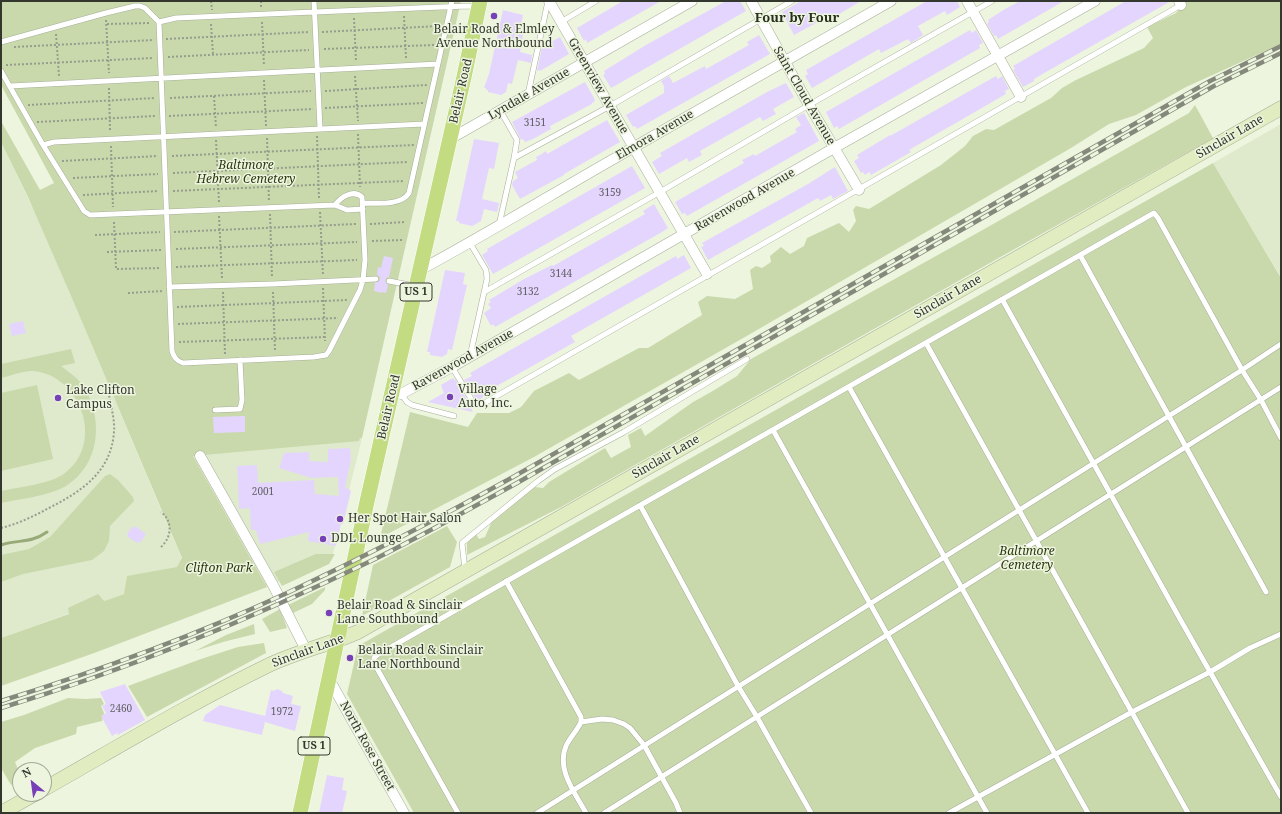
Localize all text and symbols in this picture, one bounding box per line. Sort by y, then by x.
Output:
district label: Four by Four [755,10,839,26]
marker: Belair Road & Elmley Avenue Northbound [489,11,499,21]
place label: Belair Road & Elmley Avenue Northbound [434,23,554,51]
street label: Greenview Avenue [565,35,631,137]
street label: Saint Cloud Avenue [770,44,838,148]
street label: Belair Road [447,57,475,125]
street label: Lyndale Avenue [486,65,572,123]
street label: Elmora Avenue [613,107,697,163]
street label: Sinclair Lane [1194,112,1266,162]
house number: 3151 [524,117,546,129]
park label: Baltimore Hebrew Cemetery [197,159,295,187]
street label: Ravenwood Avenue [692,165,798,235]
house number: 3159 [599,187,621,199]
house number: 3144 [550,268,572,280]
street label: Sinclair Lane [912,272,984,322]
road number: US 1 [400,283,432,301]
house number: 3132 [517,286,539,298]
street label: Ravenwood Avenue [410,326,516,394]
street label: Belair Road [375,373,403,441]
place label: Village Auto, Inc. [458,383,512,411]
place label: Lake Clifton Campus [66,384,135,412]
marker: Village Auto, Inc. [445,392,455,402]
marker: Lake Clifton Campus [53,393,63,403]
street label: Sinclair Lane [630,432,702,482]
house number: 2001 [252,486,274,498]
place label: Her Spot Hair Salon [348,512,461,526]
marker: Her Spot Hair Salon [335,514,345,524]
place label: DDL Lounge [331,532,402,546]
marker: DDL Lounge [318,534,328,544]
park label: Baltimore Cemetery [999,545,1055,573]
park label: Clifton Park [185,562,253,576]
place label: Belair Road & Sinclair Lane Southbound [337,599,462,627]
marker: Belair Road & Sinclair Lane Southbound [324,608,334,618]
street label: Sinclair Lane [270,631,346,671]
place label: Belair Road & Sinclair Lane Northbound [358,644,483,672]
marker: Belair Road & Sinclair Lane Northbound [345,653,355,663]
street label: North Rose Street [336,699,398,793]
house number: 2460 [110,703,132,715]
house number: 1972 [271,706,293,718]
road number: US 1 [298,737,330,755]
north arrow [12,762,52,802]
text: N [19,763,34,781]

